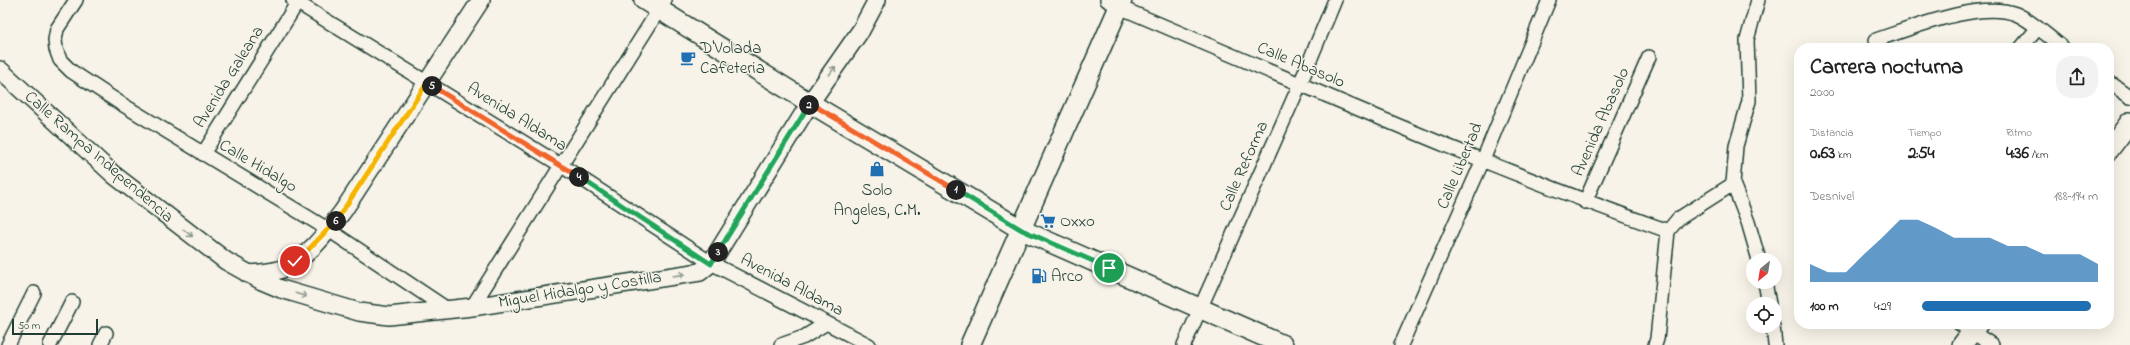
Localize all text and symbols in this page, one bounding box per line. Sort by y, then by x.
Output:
street label: Avenida Galeana [187,21,271,133]
street label: Calle Abasolo [1253,35,1349,95]
place label: D'Volada Cafeteria [699,36,765,81]
cafe icon: D'Volada Cafeteria [679,49,697,67]
text: Carrera nocturna [1810,52,1963,84]
button: share [2056,56,2098,98]
street label: Avenida Abasolo [1566,63,1636,180]
one-way arrow [828,66,836,77]
pin: 5 [422,76,442,96]
street label: Avenida Aldama [462,76,572,158]
text: 5 [429,78,435,94]
text: 20:00 [1810,83,1834,102]
street label: Calle Rampa Independencia [19,85,179,229]
pin: 2 [799,95,819,115]
text: 2 [806,97,812,113]
street label: Calle Reforma [1213,117,1275,215]
street label: Calle Libertad [1431,118,1490,213]
text: Distancia [1810,125,1854,141]
text: Tiempo [1908,125,1941,141]
text: Ritmo [2006,125,2032,141]
street label: Calle Hidalgo [213,133,302,201]
text: 0.63 [1810,141,1835,166]
text: 2:54 [1908,141,1935,166]
text: 4:36 [2006,141,2029,166]
text: km [1835,147,1851,163]
text: /km [2029,147,2048,163]
shop icon: Solo Angeles, C.M. [868,160,886,178]
pin: 4 [569,167,589,187]
text: 4 [577,169,581,185]
place label: Solo Angeles, C.M. [833,178,921,225]
pin: 1 [946,180,966,200]
text: 1 [954,182,958,198]
text: Desnivel [1810,187,1854,206]
text: 188–194 m [2054,187,2098,206]
place label: Oxxo [1060,209,1095,234]
pin: 6 [326,211,346,231]
supermarket icon: Oxxo [1039,212,1057,230]
text: 6 [334,213,338,229]
one-way arrow [182,229,193,238]
pin: 3 [708,242,728,262]
pin [278,244,312,278]
text: 3 [716,244,720,260]
street label: Avenida Aldama [736,247,848,323]
icon: check [284,250,306,272]
pin [1092,251,1126,285]
north arrow [1746,253,1782,289]
map controls [1746,253,1782,333]
icon: arrive [1098,257,1120,279]
place label: Arco [1051,264,1083,289]
street label: Miguel Hidalgo y Costilla [497,265,664,317]
fuel station icon: Arco [1030,267,1048,285]
one-way arrow [673,271,686,279]
one-way arrow [294,292,307,299]
button: locate [1746,297,1782,333]
text: 100 m [1810,297,1839,316]
text: 4:29 [1874,297,1891,316]
scale bar [12,317,98,336]
text: 50 m [18,318,40,334]

